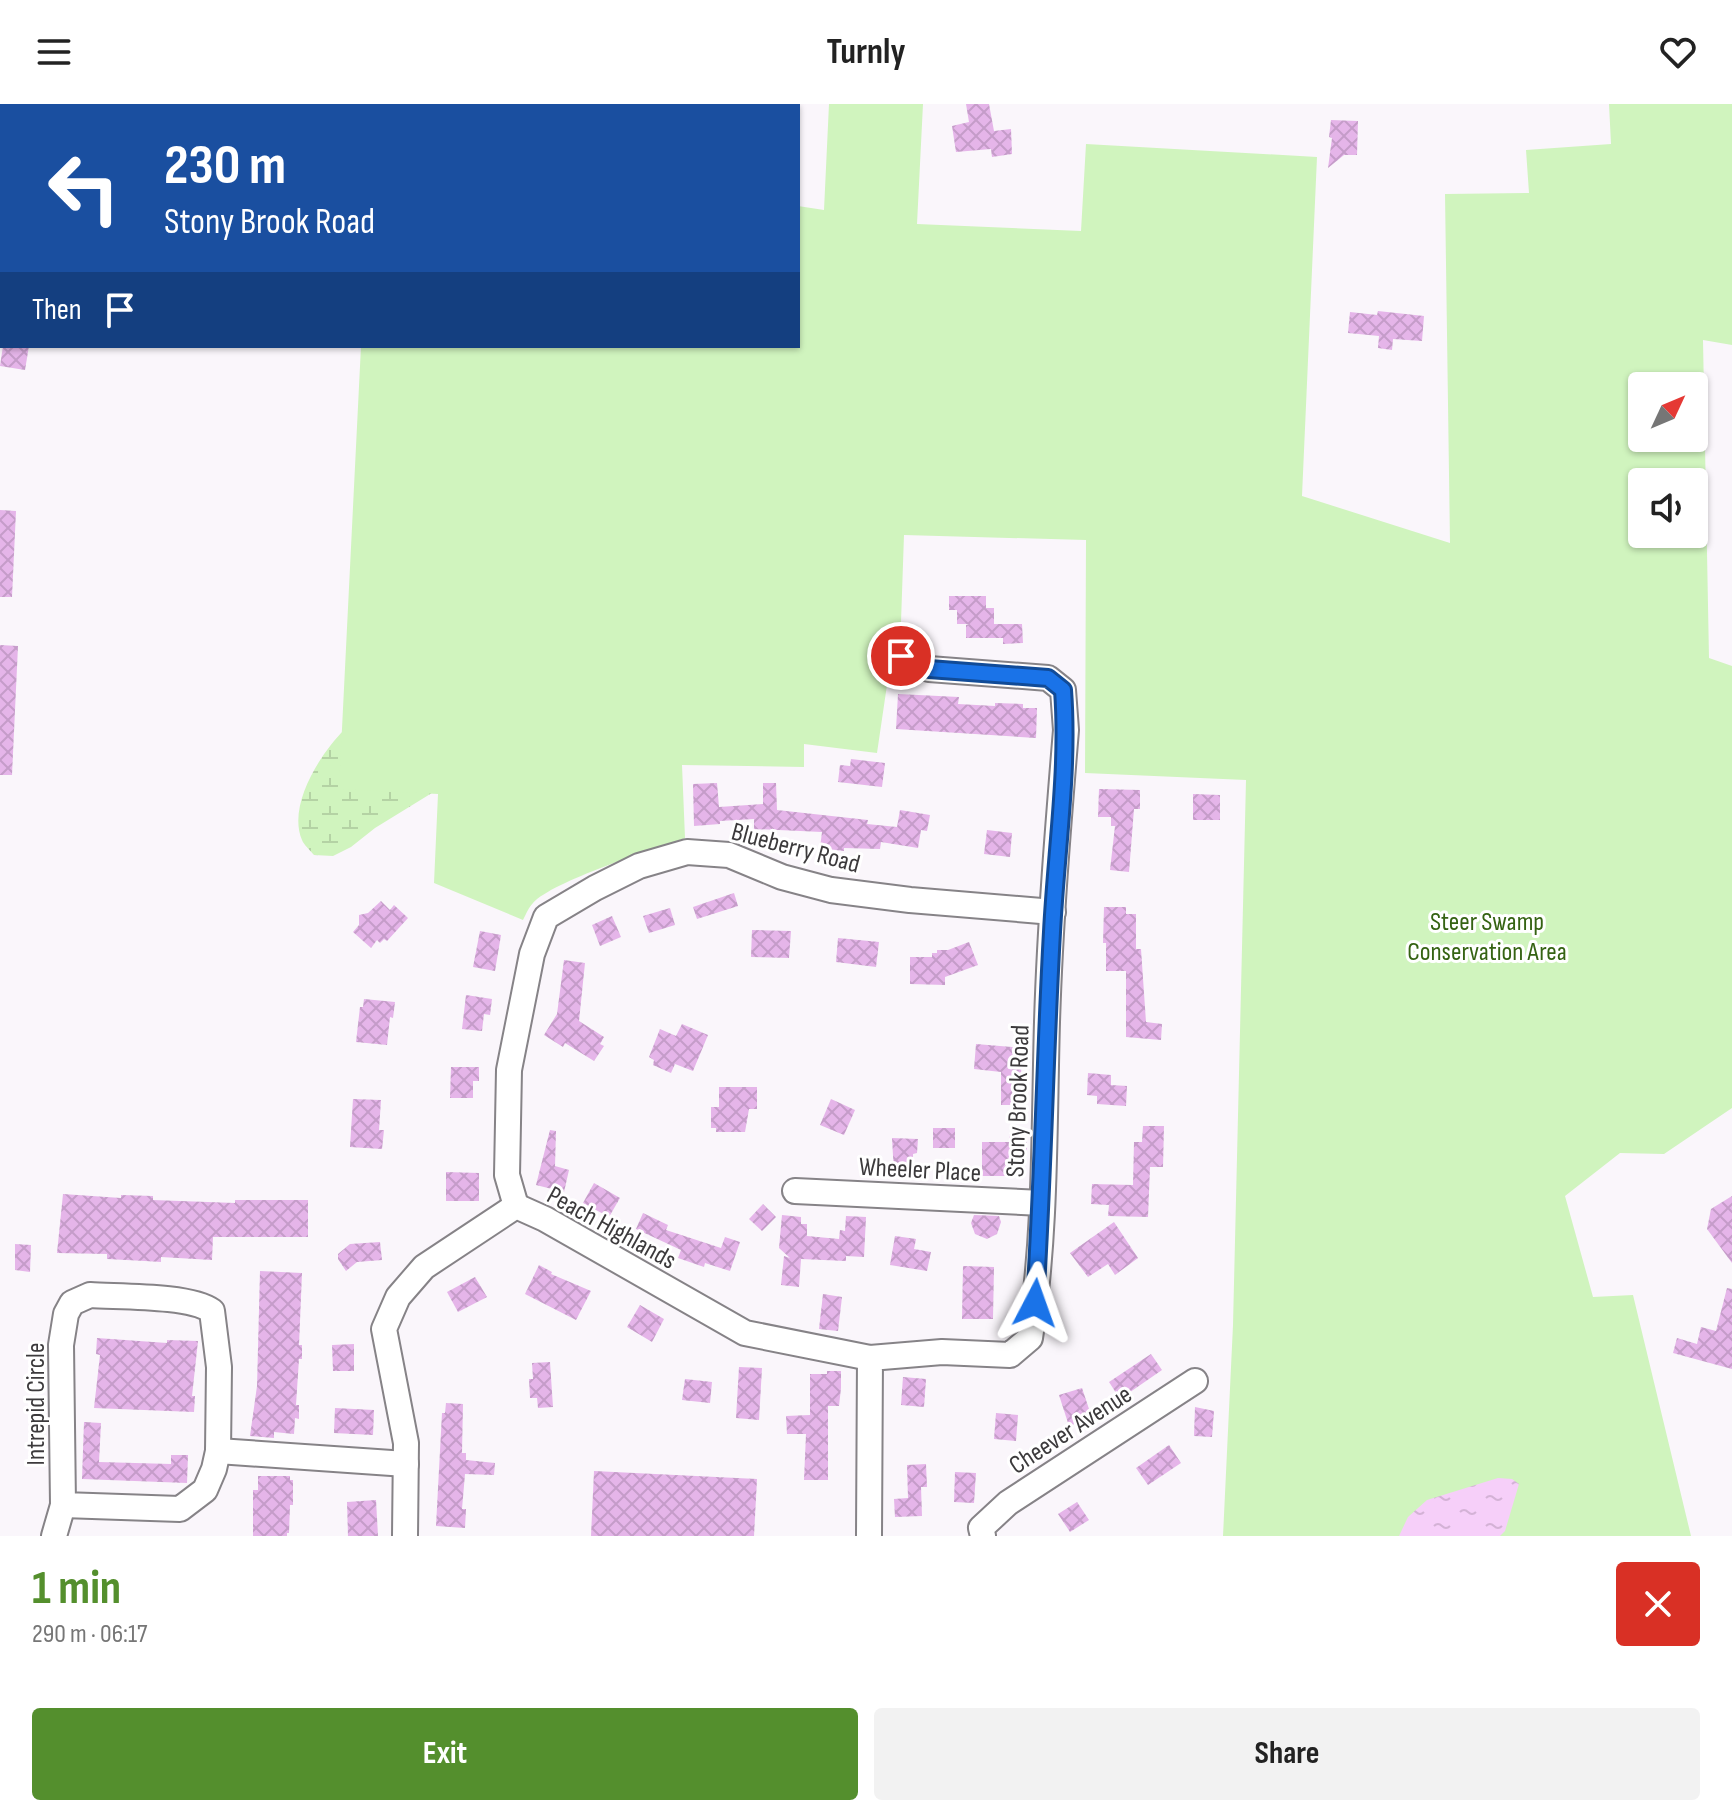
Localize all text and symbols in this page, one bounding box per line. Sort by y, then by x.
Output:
icon: menu [32,30,76,74]
icon: heart [1656,30,1700,74]
text: Turnly [827,31,905,74]
text: 230 m [164,133,286,200]
icon: left [32,136,136,240]
text: Stony Brook Road [164,201,375,244]
icon: arrive [98,288,142,332]
text: Then [32,292,82,328]
north arrow [1628,372,1708,452]
map controls [1628,372,1708,548]
button: sound [1628,468,1708,548]
pin [867,622,935,690]
icon: arrive [879,634,923,678]
street label: Blueberry Road [728,816,863,880]
park label: Steer Swamp Conservation Area [1407,907,1567,968]
street label: Stony Brook Road [1000,1024,1037,1178]
street label: Wheeler Place [858,1152,982,1189]
street label: Peach Highlands [541,1180,681,1276]
position arrow [993,1261,1077,1345]
street label: Intrepid Circle [21,1343,52,1465]
street label: Cheever Avenue [1004,1379,1138,1481]
text: 1 min [32,1560,121,1617]
button: close [1616,1562,1700,1646]
text: 290 m · 06:17 [32,1619,147,1650]
button: Exit [32,1708,858,1800]
button: Share [874,1708,1700,1800]

